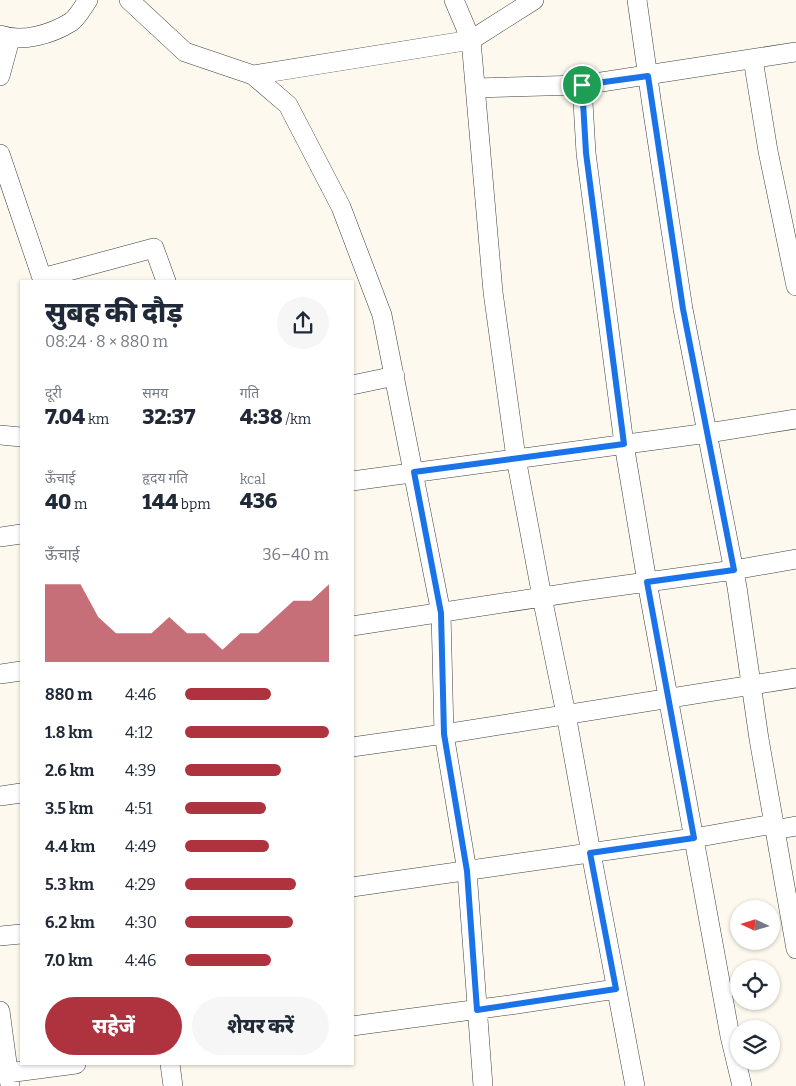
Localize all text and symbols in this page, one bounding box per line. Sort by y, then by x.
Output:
pin [561,64,603,106]
icon: arrive [568,71,596,99]
text: सुबह की दौड़ [45,296,183,329]
button: share [277,297,329,349]
text: 08:24 · 8 × 880 m [45,332,168,351]
text: दूरी [45,385,62,402]
text: समय [142,385,168,402]
text: गति [240,385,259,402]
text: 7.04 [45,404,85,430]
text: 32:37 [142,404,195,430]
text: 4:38 [240,404,283,430]
text: km [85,411,109,428]
text: /km [283,411,311,428]
text: ऊँचाई [45,470,75,487]
text: हृदय गति [142,470,188,487]
text: kcal [240,471,266,488]
text: 436 [240,488,277,514]
text: 40 [45,489,71,515]
text: 144 [142,489,178,515]
text: m [71,496,87,513]
text: bpm [178,496,211,513]
text: ऊँचाई [45,545,80,564]
text: 36–40 m [262,545,329,564]
text: 880 m [45,685,93,704]
text: 4:46 [125,685,156,704]
text: 1.8 km [45,723,93,742]
text: 4:12 [125,723,153,742]
text: 2.6 km [45,761,94,780]
text: 4:39 [125,761,156,780]
text: 3.5 km [45,799,94,818]
text: 4:51 [125,799,153,818]
text: 4.4 km [45,837,95,856]
text: 4:49 [125,837,156,856]
text: 5.3 km [45,875,94,894]
text: 4:29 [125,875,156,894]
north arrow [730,900,780,950]
map controls [730,900,780,1070]
text: 6.2 km [45,913,95,932]
text: 4:30 [125,913,157,932]
text: 7.0 km [45,951,93,970]
text: 4:46 [125,951,156,970]
button: locate [730,960,780,1010]
button: सहेजें [45,997,182,1055]
button: शेयर करें [192,997,329,1055]
button: layers [730,1020,780,1070]

